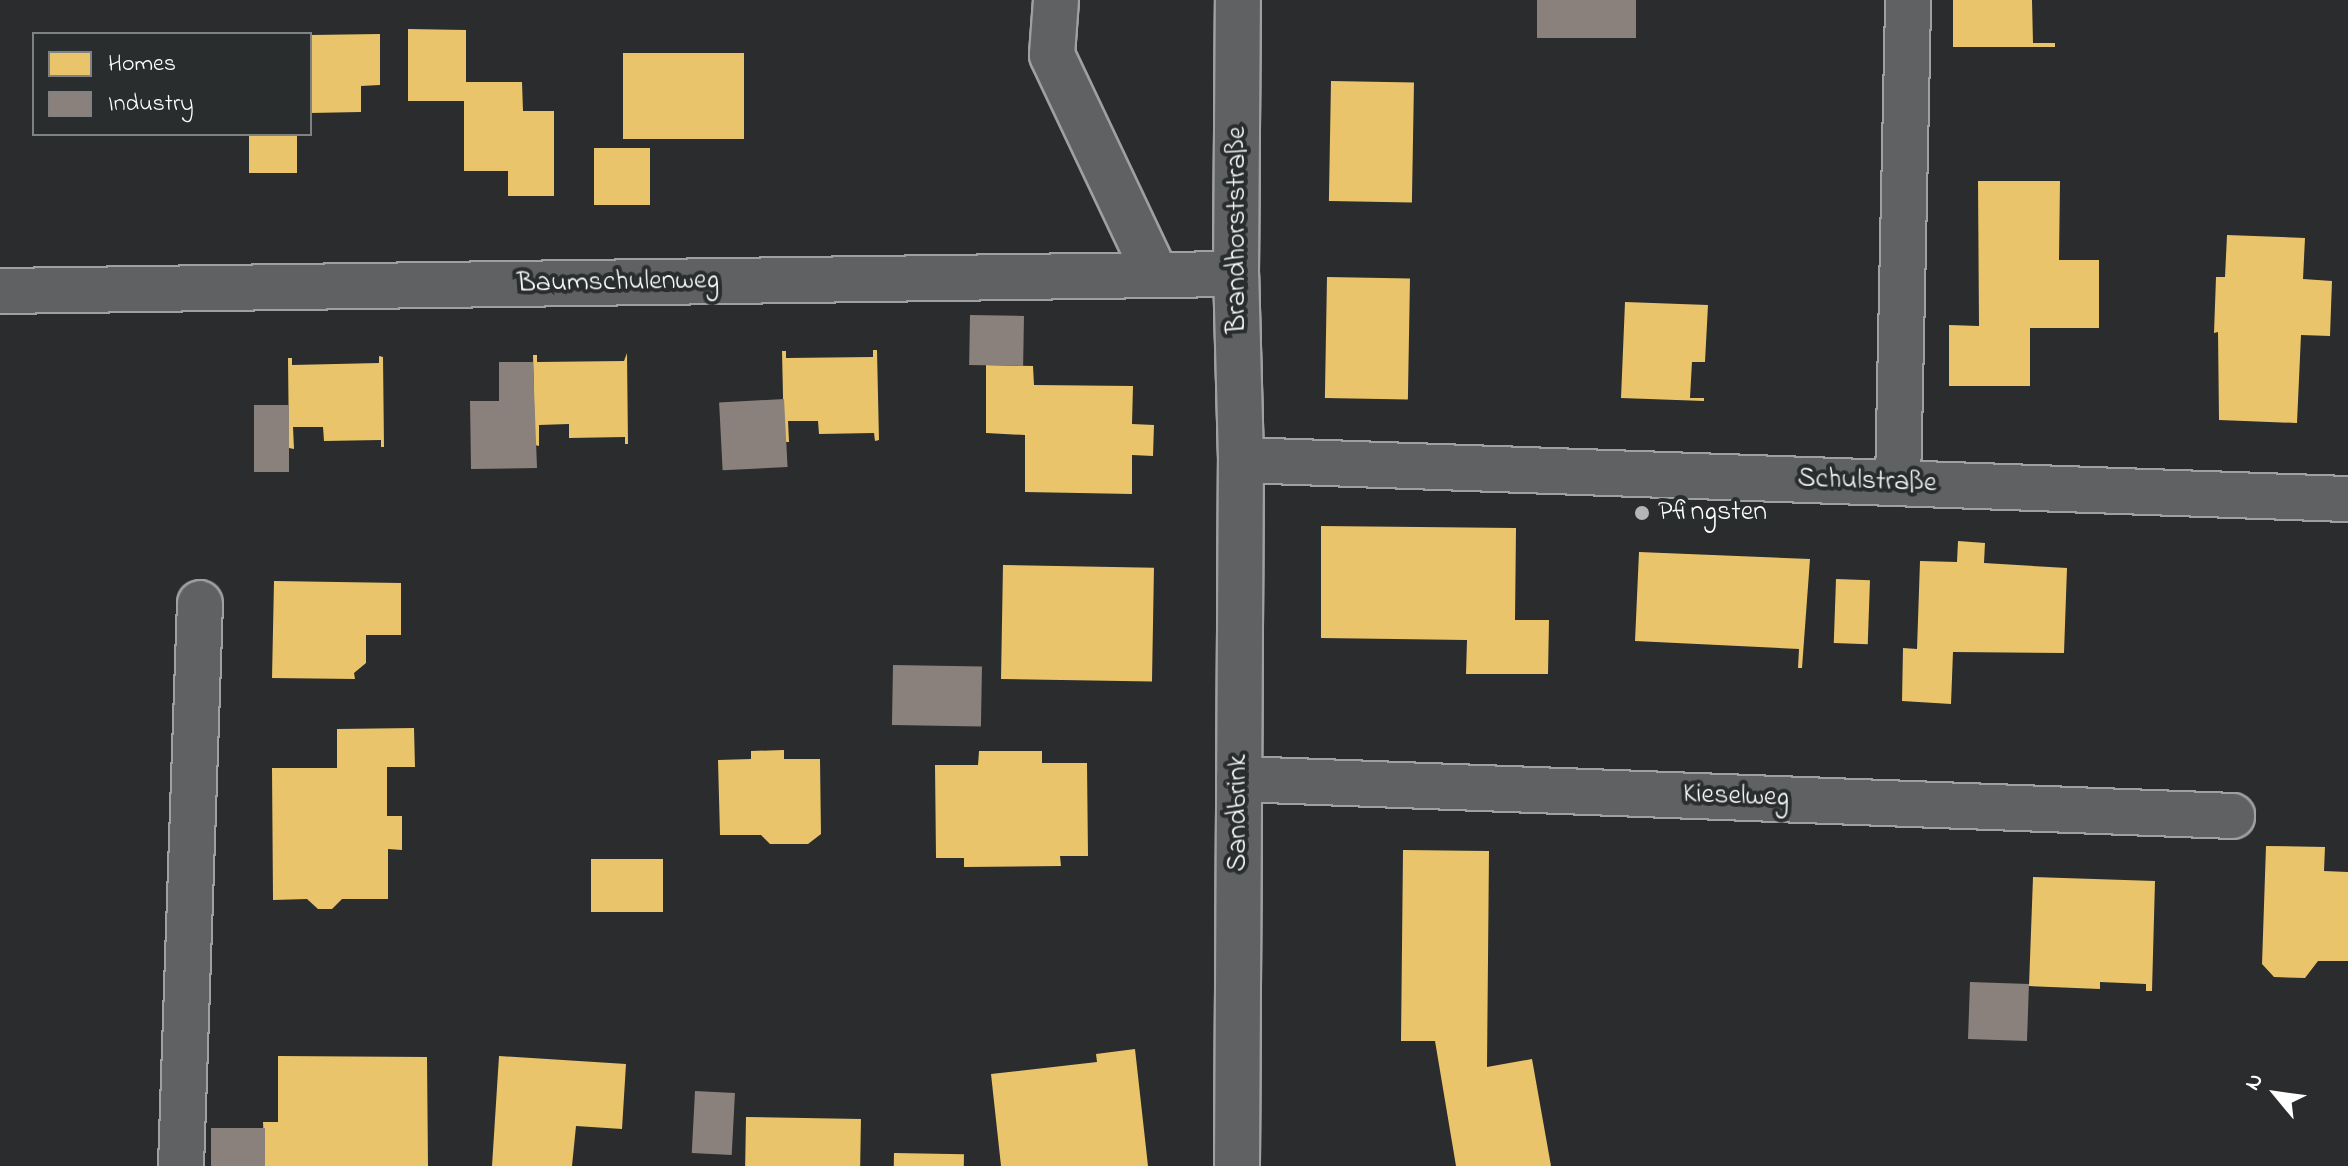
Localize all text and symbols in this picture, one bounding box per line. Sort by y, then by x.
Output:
legend [32,32,312,136]
text: Homes [108,47,176,82]
text: Industry [108,87,194,122]
street label: Brandhorststraße [1221,126,1255,334]
street label: Baumschulenweg [517,264,719,302]
street label: Schulstraße [1797,463,1937,501]
place label: Pfingsten [1658,496,1767,530]
marker: Pfingsten [1633,504,1651,522]
street label: Sandbrink [1222,754,1256,872]
street label: Kieselweg [1682,778,1790,816]
north arrow [2236,1054,2316,1134]
text: N [2237,1068,2273,1097]

